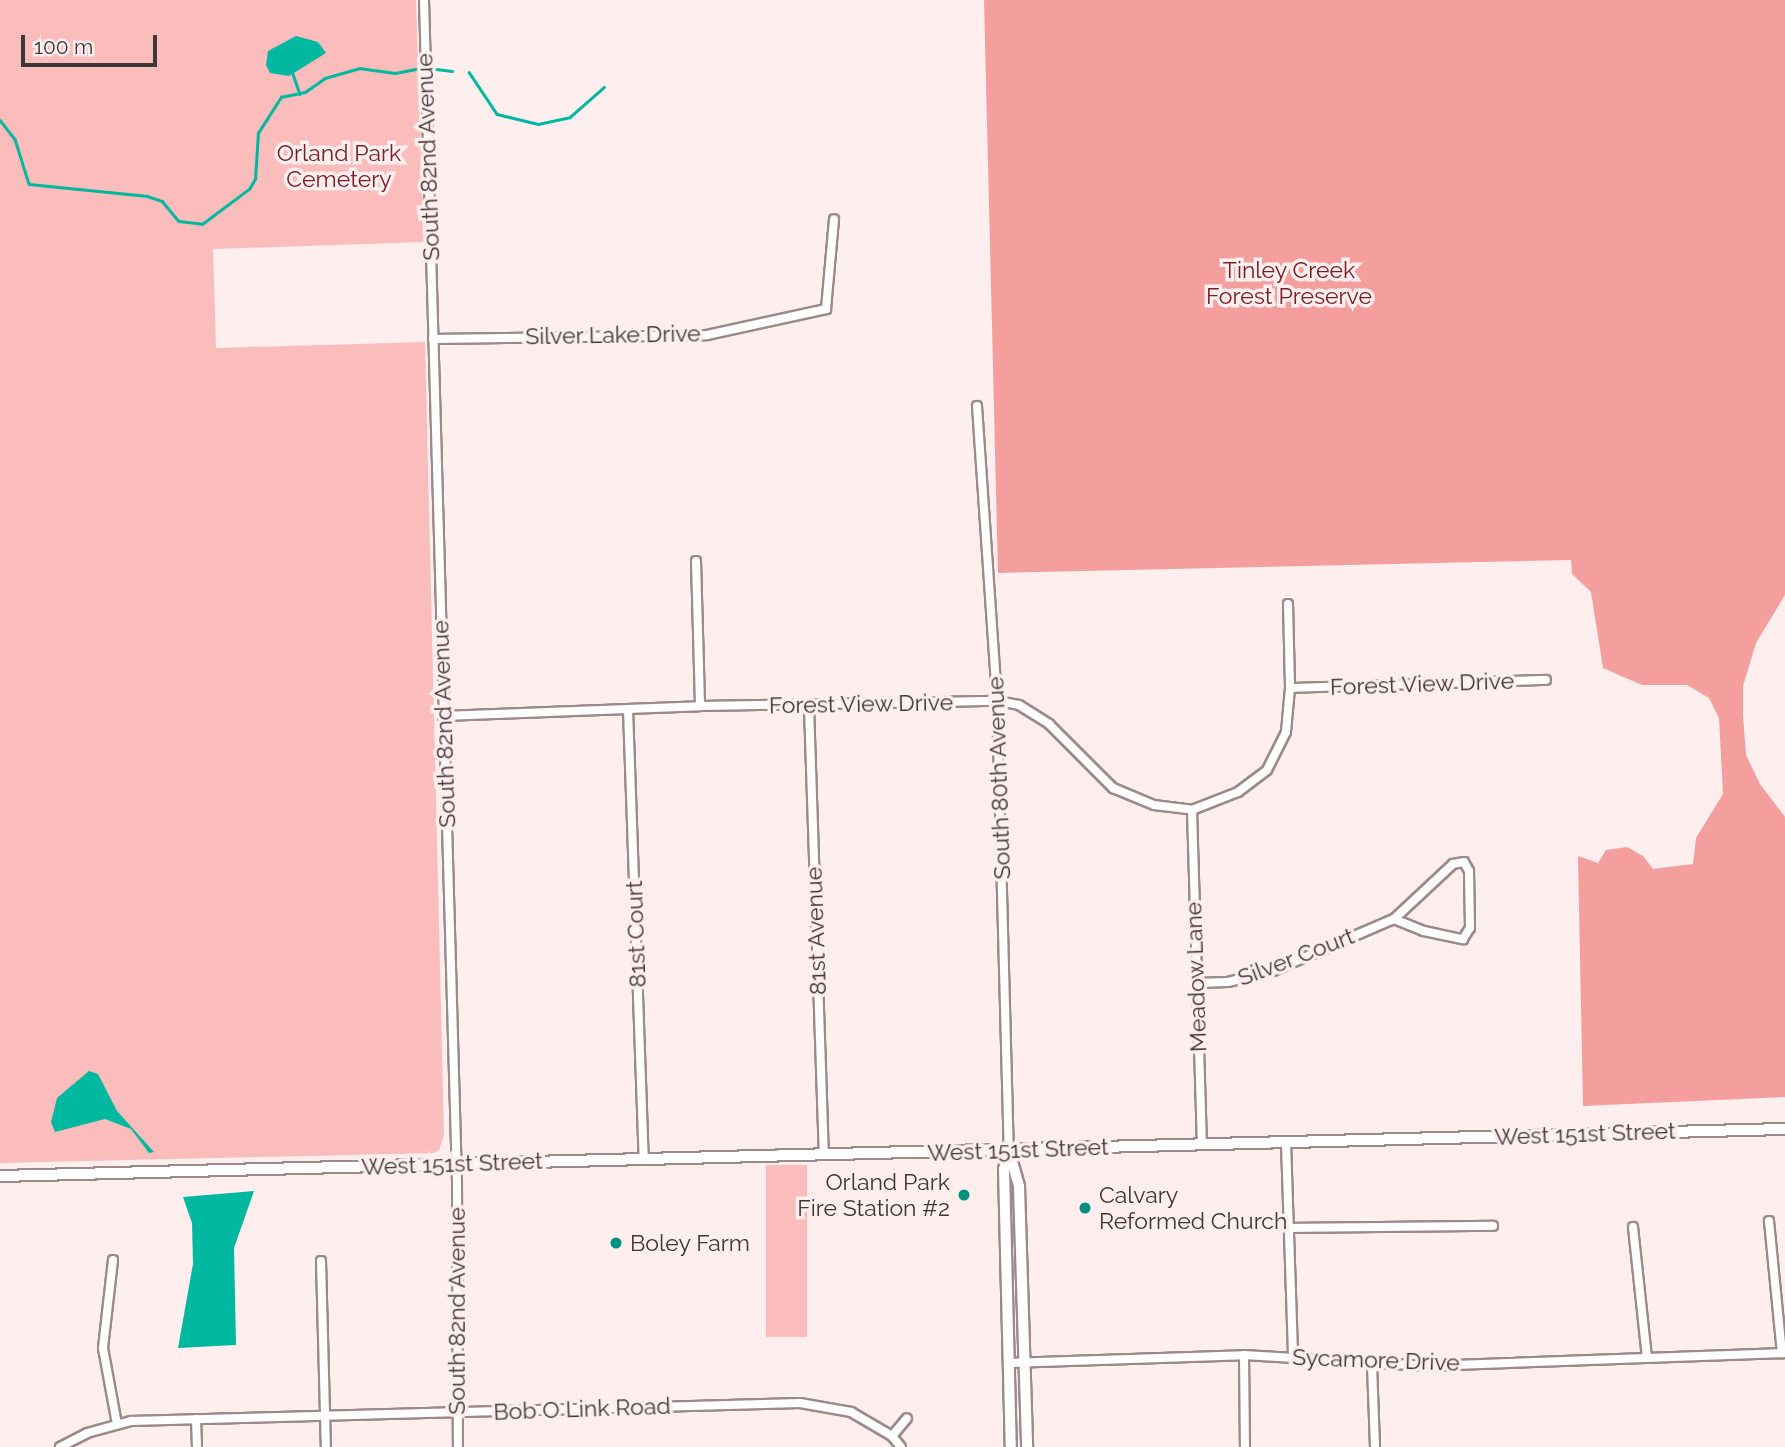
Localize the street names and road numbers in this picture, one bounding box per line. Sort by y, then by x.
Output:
street label: South 82nd Avenue [411,52,445,262]
street label: Silver Lake Drive [525,320,701,350]
street label: South 82nd Avenue [427,619,461,829]
street label: Forest View Drive [1329,667,1515,701]
street label: South 80th Avenue [982,676,1016,880]
street label: Forest View Drive [768,689,954,719]
street label: 81st Avenue [800,866,832,996]
street label: 81st Court [620,880,652,988]
street label: Meadow Lane [1180,901,1212,1053]
street label: Silver Court [1234,922,1358,992]
street label: West 151st Street [1494,1117,1676,1151]
street label: West 151st Street [927,1133,1109,1167]
street label: West 151st Street [361,1147,543,1181]
street label: South 82nd Avenue [443,1207,471,1415]
street label: Sycamore Drive [1292,1343,1460,1377]
street label: Bob O Link Road [493,1392,671,1426]

